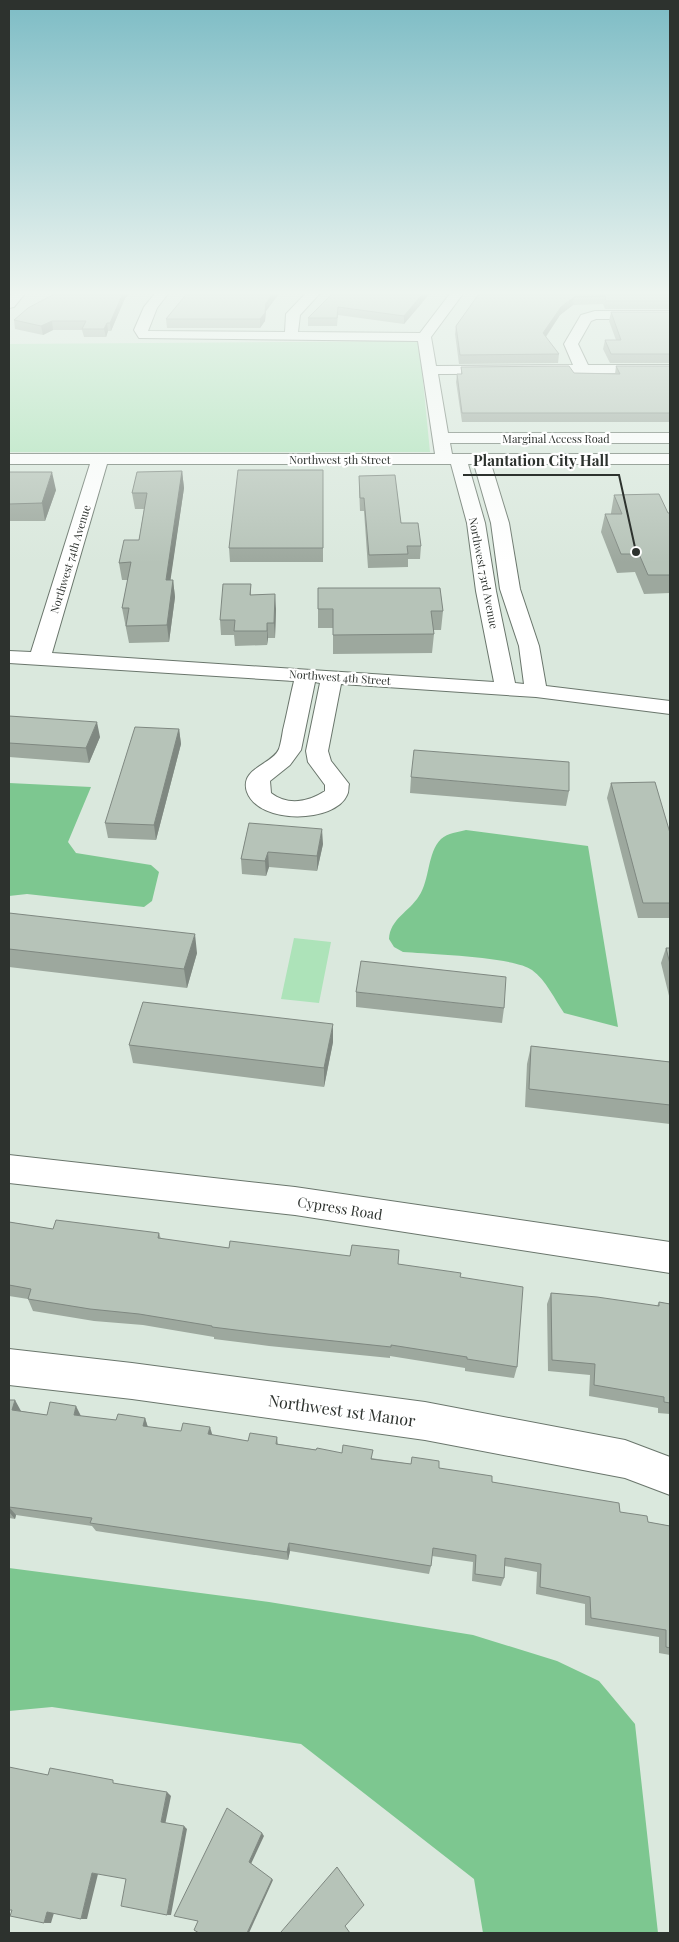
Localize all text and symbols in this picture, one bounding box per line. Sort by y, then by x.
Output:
street label: Marginal Access Road [502,431,610,446]
callout: Plantation City Hall [463,445,619,475]
text: Plantation City Hall [473,450,609,470]
street label: Northwest 5th Street [289,452,391,467]
street label: Northwest 74th Avenue [46,503,94,615]
street label: Northwest 73rd Avenue [466,516,502,630]
street label: Northwest 4th Street [289,666,391,688]
street label: Cypress Road [296,1192,384,1224]
street label: Northwest 1st Manor [267,1389,417,1431]

